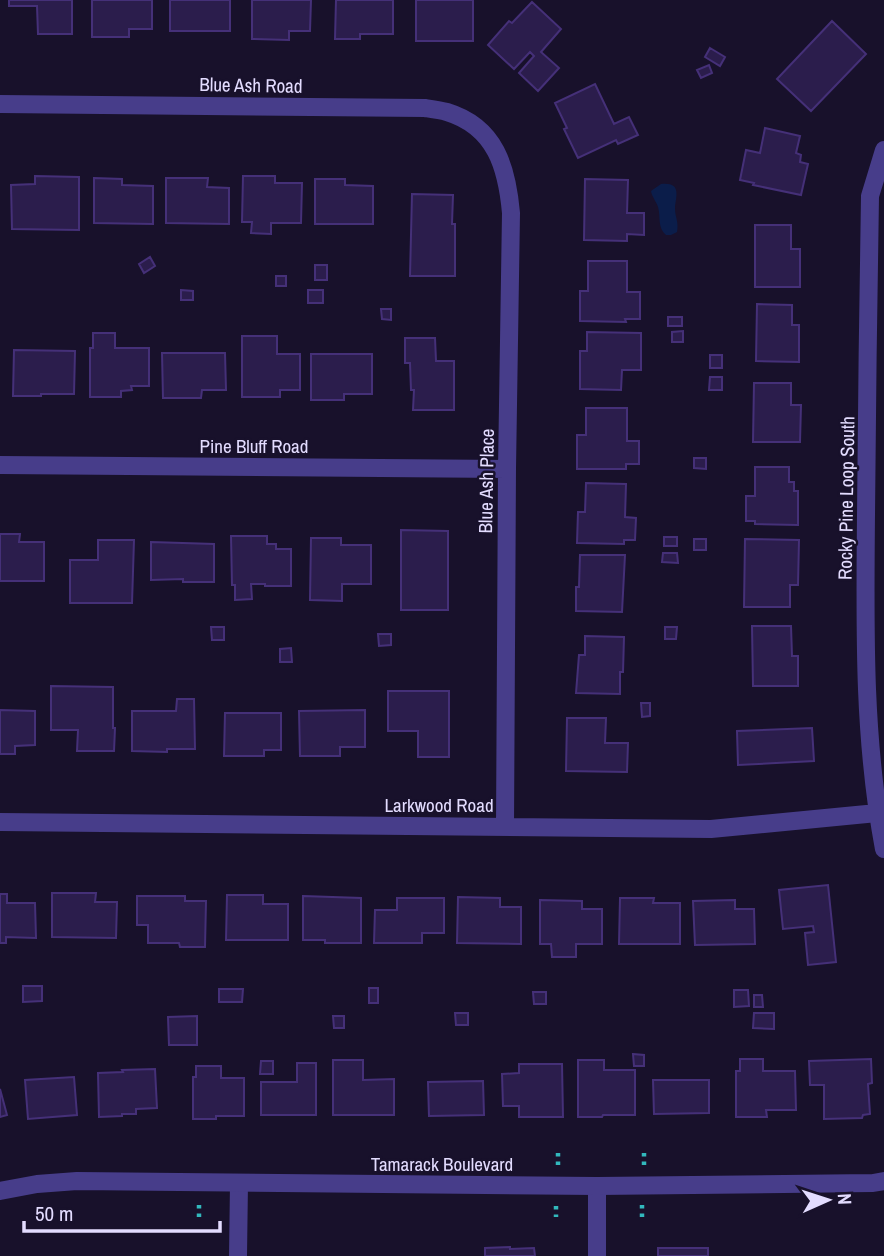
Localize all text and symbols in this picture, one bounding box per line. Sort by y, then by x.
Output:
street label: Blue Ash Road [199,71,303,99]
street label: Rocky Pine Loop South [832,416,860,580]
street label: Blue Ash Place [472,428,500,534]
street label: Pine Bluff Road [200,433,308,459]
street label: Larkwood Road [384,792,494,818]
street label: Tamarack Boulevard [371,1151,513,1177]
north arrow [793,1165,863,1235]
scale bar [24,1190,220,1234]
text: N [832,1193,858,1205]
text: 50 m [35,1199,73,1228]

